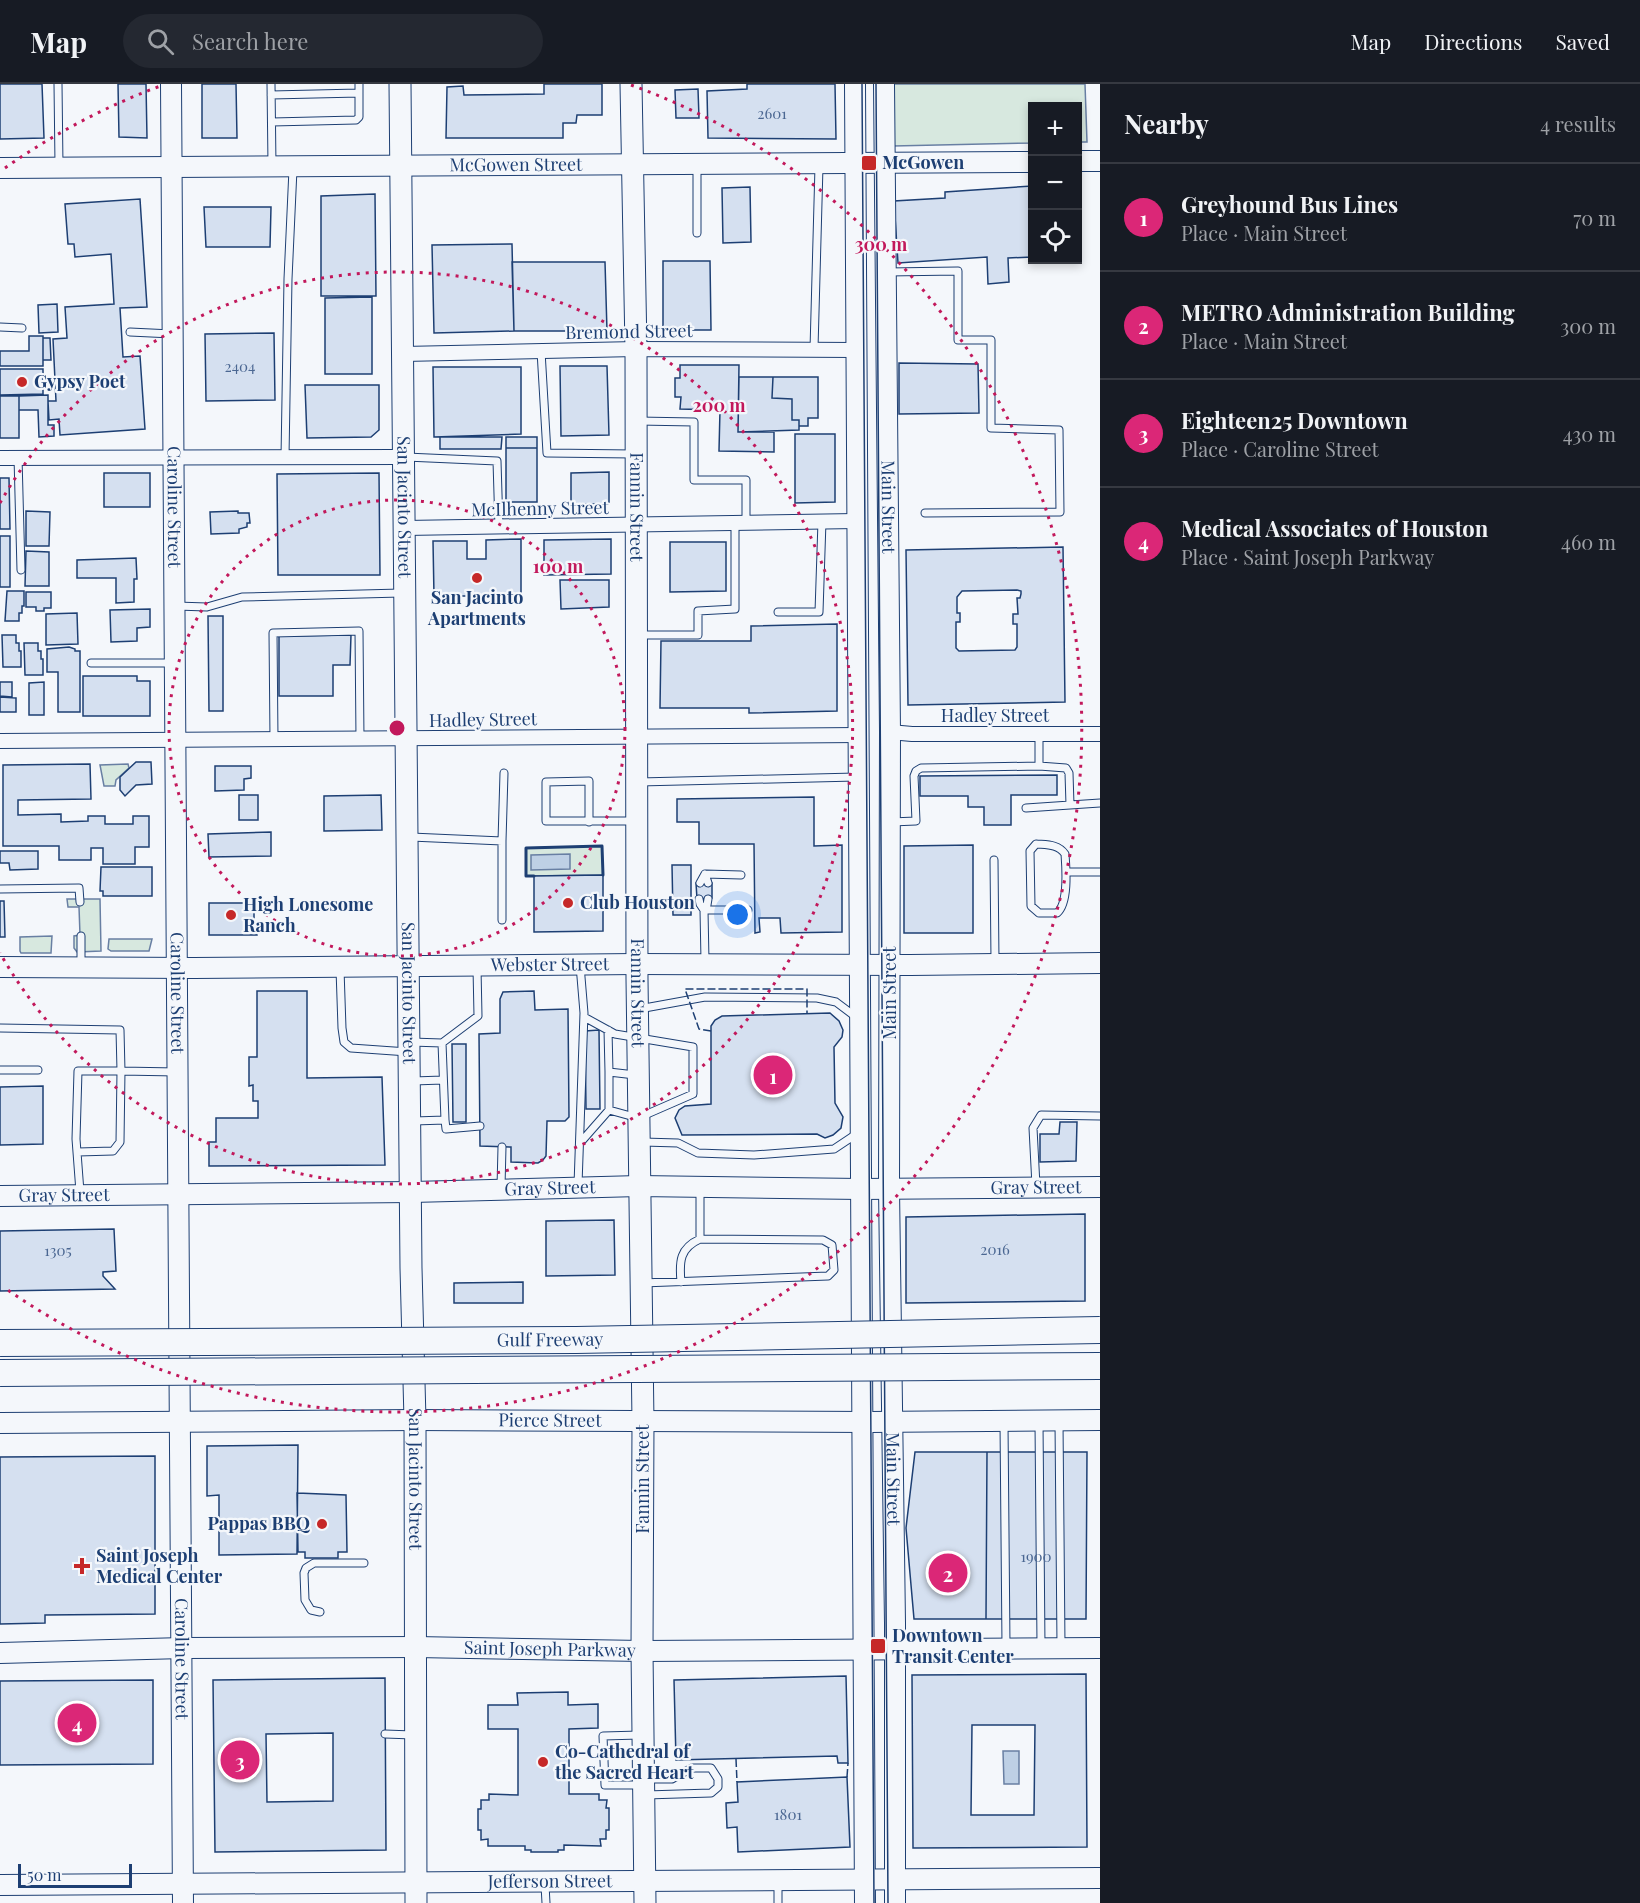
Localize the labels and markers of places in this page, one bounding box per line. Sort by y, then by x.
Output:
place label: McGowen [882,150,964,174]
marker: McGowen [860,154,878,172]
place label: Gypsy Poet [34,369,126,393]
marker: Gypsy Poet [15,375,29,389]
marker: San Jacinto Apartments [470,571,484,585]
place label: San Jacinto Apartments [427,585,526,630]
centre of rings [387,718,407,738]
place label: Club Houston [580,890,695,914]
place label: High Lonesome Ranch [243,892,373,937]
marker: Club Houston [561,896,575,910]
marker: High Lonesome Ranch [224,908,238,922]
pin: 1 [754,1052,792,1098]
place label: Pappas BBQ [208,1511,311,1535]
marker: Pappas BBQ [315,1517,329,1531]
place label: Saint Joseph Medical Center [96,1543,223,1588]
pin: 2 [928,1550,968,1596]
marker: Saint Joseph Medical Center [73,1557,91,1575]
place label: Downtown Transit Center [892,1623,1014,1668]
marker: Downtown Transit Center [869,1637,887,1655]
pin: 4 [58,1700,97,1746]
pin: 3 [220,1738,260,1782]
place label: Co-Cathedral of the Sacred Heart [554,1739,694,1784]
marker: Co-Cathedral of the Sacred Heart [536,1755,550,1769]

